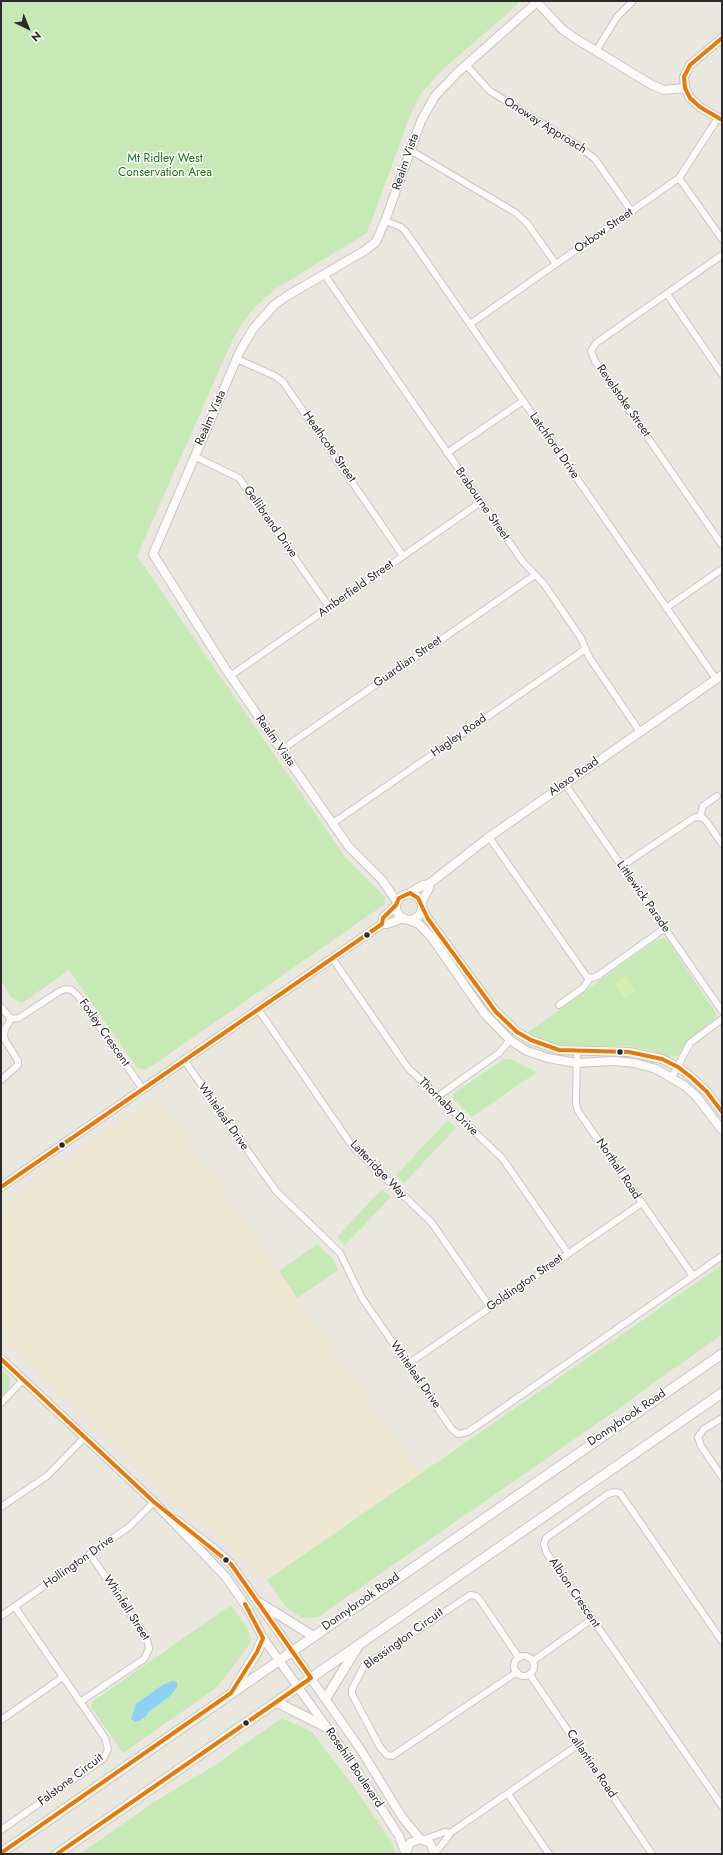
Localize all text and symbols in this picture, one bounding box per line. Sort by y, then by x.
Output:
north arrow [8,8,48,48]
text: N [28,28,45,46]
street label: Onoway Approach [501,95,589,157]
street label: Realm Vista [390,132,422,192]
park label: Mt Ridley West Conservation Area [118,152,212,180]
street label: Oxbow Street [572,206,636,256]
street label: Revelstoke Street [593,362,653,440]
street label: Realm Vista [192,388,230,448]
street label: Heathcote Street [299,409,359,485]
street label: Latchford Drive [526,410,582,482]
street label: Brabourne Street [452,465,512,543]
street label: Gellibrand Drive [240,483,300,561]
street label: Amberfield Street [315,558,397,620]
street label: Guardian Street [371,633,445,691]
street label: Hagley Road [428,712,490,760]
street label: Realm Vista [252,713,298,769]
street label: Alexo Road [546,755,602,799]
street label: Littlewick Parade [613,859,673,935]
unlabelled marker [362,930,372,940]
street label: Foxley Crescent [75,997,133,1069]
unlabelled marker [615,1047,625,1057]
street label: Thornaby Drive [415,1075,481,1139]
street label: Whiteleaf Drive [195,1081,251,1153]
street label: Northall Road [592,1136,644,1202]
street label: Latteridge Way [347,1138,409,1202]
unlabelled marker [57,1140,67,1150]
street label: Goldington Street [484,1251,566,1315]
street label: Whiteleaf Drive [387,1339,443,1411]
street label: Donnybrook Road [585,1387,669,1449]
street label: Hollington Drive [41,1532,117,1592]
unlabelled marker [221,1555,231,1565]
street label: Albion Crescent [545,1555,603,1631]
street label: Donnybrook Road [320,1570,402,1634]
street label: Whinfell Street [100,1573,152,1643]
street label: Blessington Circuit [362,1605,446,1673]
unlabelled marker [241,1718,251,1728]
street label: Rosehill Boulevard [322,1725,386,1811]
street label: Callantina Road [563,1727,619,1801]
street label: Falstone Circuit [36,1751,106,1809]

